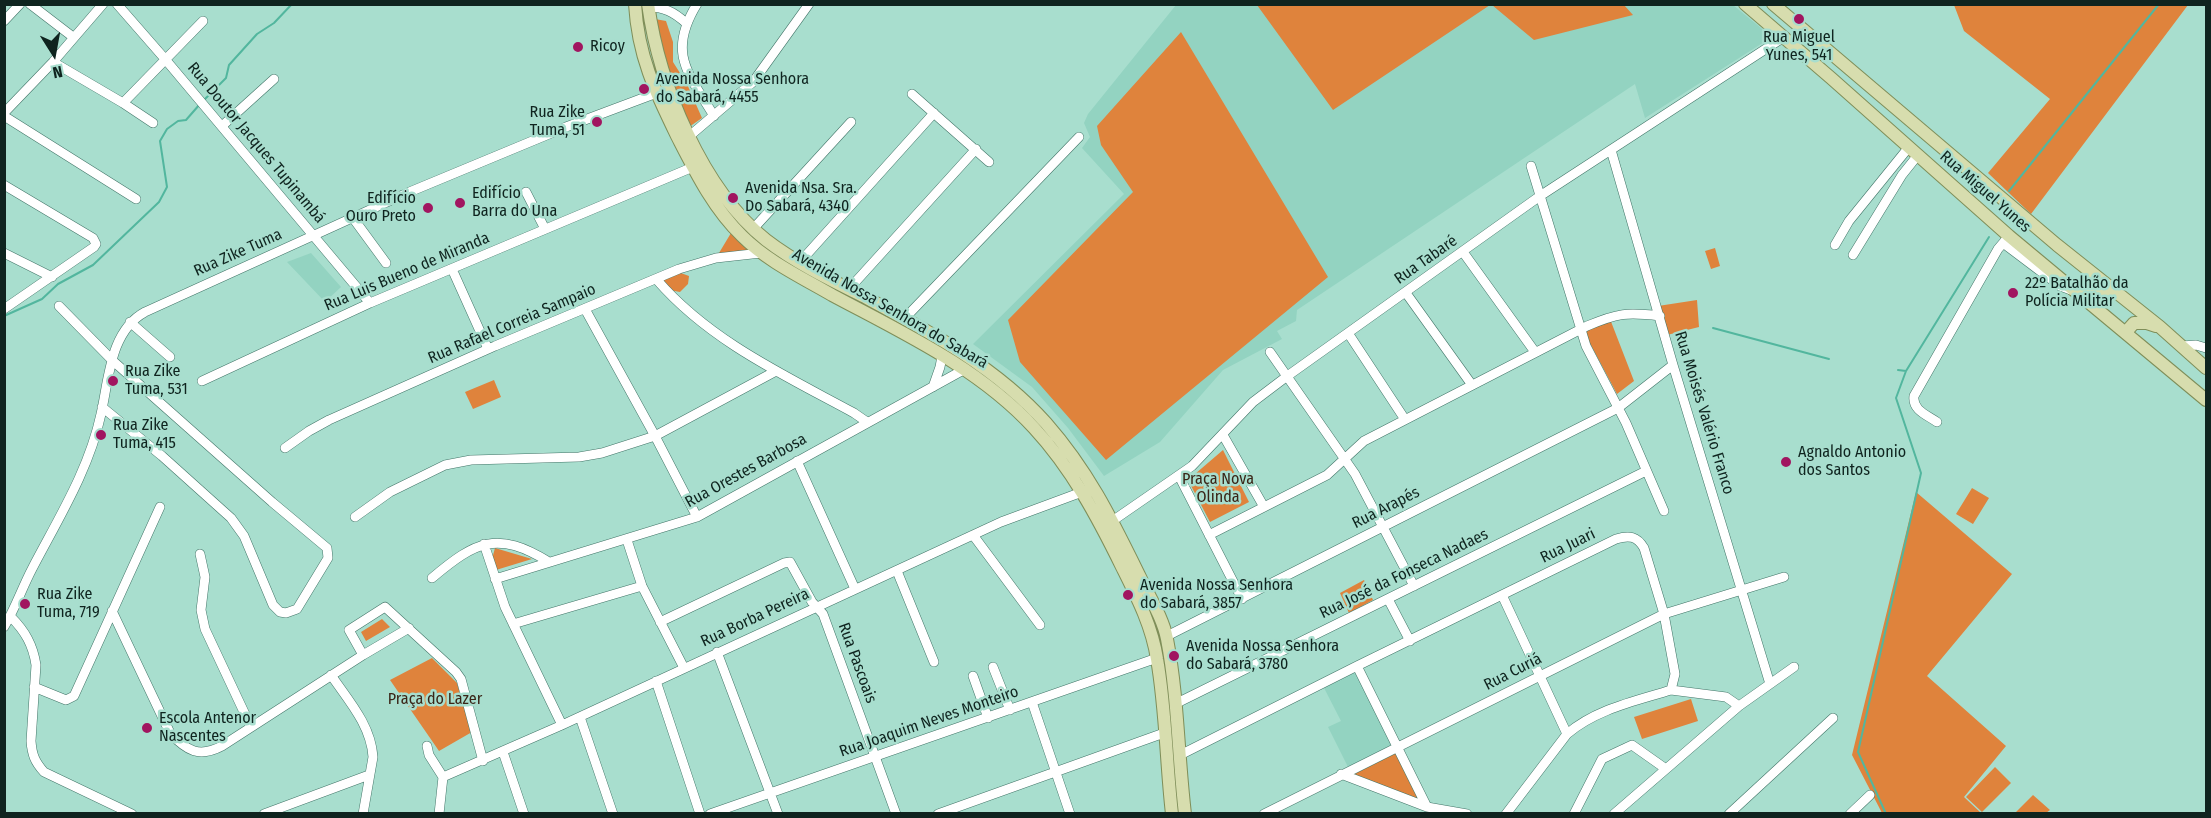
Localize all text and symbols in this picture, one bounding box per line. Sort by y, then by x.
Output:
marker: Rua Miguel Yunes, 541 [1792,12,1806,26]
north arrow [24,24,84,84]
place label: Rua Miguel Yunes, 541 [1763,28,1835,66]
place label: Ricoy [590,37,625,57]
marker: Ricoy [571,40,585,54]
street label: Rua Doutor Jacques Tupinambá [183,59,329,227]
text: N [51,62,64,82]
place label: Avenida Nossa Senhora do Sabará, 4455 [656,70,809,108]
marker: Avenida Nossa Senhora do Sabará, 4455 [637,82,651,96]
place label: Rua Zike Tuma, 51 [530,103,585,141]
marker: Rua Zike Tuma, 51 [590,115,604,129]
street label: Rua Miguel Yunes [1936,147,2034,237]
place label: Avenida Nsa. Sra. Do Sabará, 4340 [745,179,857,217]
place label: Edifício Barra do Una [472,184,557,222]
place label: Edifício Ouro Preto [346,189,416,227]
marker: Avenida Nsa. Sra. Do Sabará, 4340 [726,191,740,205]
marker: Edifício Barra do Una [453,196,467,210]
marker: Edifício Ouro Preto [421,201,435,215]
street label: Rua Zike Tuma [191,225,285,281]
street label: Rua Luis Bueno de Miranda [322,228,492,316]
street label: Rua Tabaré [1391,231,1461,289]
street label: Avenida Nossa Senhora do Sabará [789,245,991,373]
place label: 22º Batalhão da Polícia Militar [2025,274,2129,312]
street label: Rua Rafael Correia Sampaio [425,280,599,368]
marker: 22º Batalhão da Polícia Militar [2006,286,2020,300]
street label: Rua Moisés Valério Franco [1670,329,1738,497]
place label: Rua Zike Tuma, 531 [125,362,188,400]
marker: Rua Zike Tuma, 531 [106,374,120,388]
place label: Rua Zike Tuma, 415 [113,416,176,454]
marker: Rua Zike Tuma, 415 [94,428,108,442]
street label: Rua Orestes Barbosa [682,430,810,512]
place label: Agnaldo Antonio dos Santos [1798,443,1906,481]
marker: Agnaldo Antonio dos Santos [1779,455,1793,469]
park label: Praça Nova Olinda [1182,470,1254,508]
street label: Rua Arapés [1349,483,1423,533]
street label: Rua Juari [1537,524,1599,568]
street label: Rua José da Fonseca Nadaes [1317,525,1491,623]
place label: Avenida Nossa Senhora do Sabará, 3857 [1140,576,1293,614]
place label: Rua Zike Tuma, 719 [37,585,100,623]
street label: Rua Borba Pereira [698,585,812,651]
marker: Avenida Nossa Senhora do Sabará, 3857 [1121,588,1135,602]
marker: Rua Zike Tuma, 719 [18,597,32,611]
street label: Rua Pascoais [834,620,880,706]
place label: Avenida Nossa Senhora do Sabará, 3780 [1186,637,1339,675]
marker: Avenida Nossa Senhora do Sabará, 3780 [1167,649,1181,663]
street label: Rua Curiá [1481,649,1545,695]
street label: Rua Joaquim Neves Monteiro [837,682,1021,762]
park label: Praça do Lazer [388,690,482,710]
place label: Escola Antenor Nascentes [159,709,256,747]
marker: Escola Antenor Nascentes [140,721,154,735]

